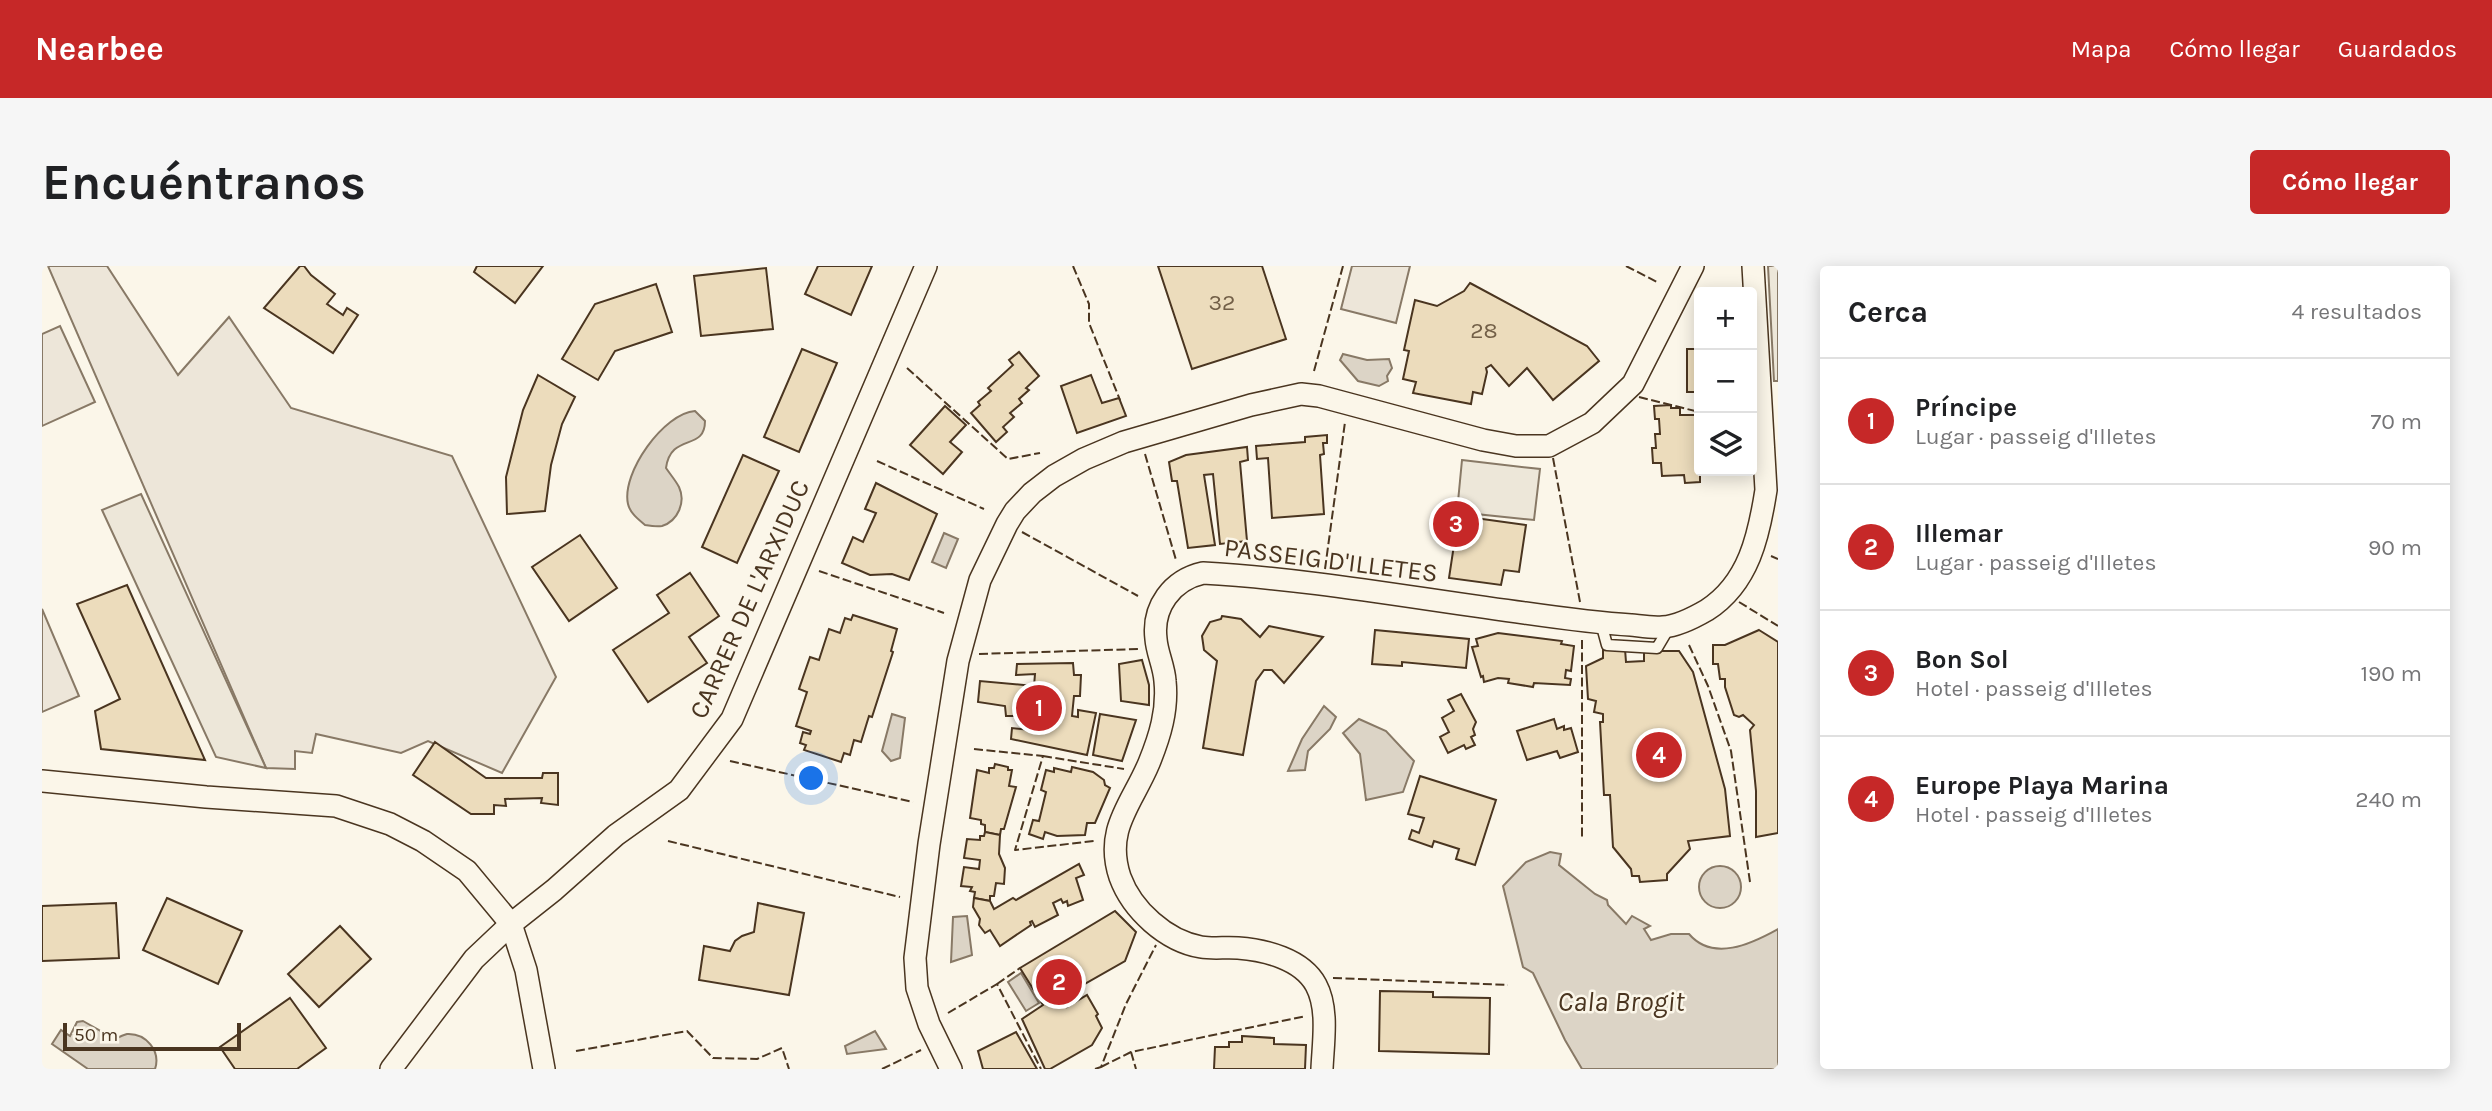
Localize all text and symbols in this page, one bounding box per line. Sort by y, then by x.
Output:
text: Nearbee [35,30,164,68]
text: Mapa [2071,35,2131,63]
text: Cómo llegar [2169,35,2300,63]
text: Guardados [2338,35,2457,63]
button: Cómo llegar [2250,150,2450,214]
text: Encuéntranos [42,154,366,211]
map controls [1694,287,1757,476]
button: + [1694,287,1757,350]
house number: 32 [1209,289,1235,316]
text: Cerca [1848,294,1928,330]
text: 4 resultados [2292,298,2422,325]
house number: 28 [1470,317,1498,344]
button: − [1694,350,1757,413]
text: Príncipe [1915,392,2017,423]
text: 1 [1867,408,1875,435]
text: 70 m [2371,408,2422,435]
button: layers [1694,413,1757,476]
text: Lugar · passeig d'Illetes [1915,423,2156,450]
street label: CARRER DE L'ARXIDUC [683,475,816,723]
pin: 3 [1433,498,1479,550]
text: Illemar [1915,518,2003,549]
street label: PASSEIG D'ILLETES [1222,532,1439,589]
text: 2 [1864,534,1878,561]
text: 90 m [2368,534,2422,561]
text: Lugar · passeig d'Illetes [1915,549,2156,576]
text: Bon Sol [1915,644,2009,675]
text: 3 [1864,660,1878,687]
text: 190 m [2360,660,2422,687]
text: Hotel · passeig d'Illetes [1915,675,2153,702]
pin: 1 [1016,682,1062,734]
pin: 4 [1636,729,1682,781]
your location [794,761,828,795]
text: Europe Playa Marina [1915,770,2169,801]
text: 4 [1864,786,1878,813]
text: 240 m [2355,786,2422,813]
text: Hotel · passeig d'Illetes [1915,801,2153,828]
pin: 2 [1036,956,1082,1008]
water label: Cala Brogit [1558,985,1685,1018]
scale bar [63,1020,242,1052]
text: 50 m [74,1024,118,1046]

